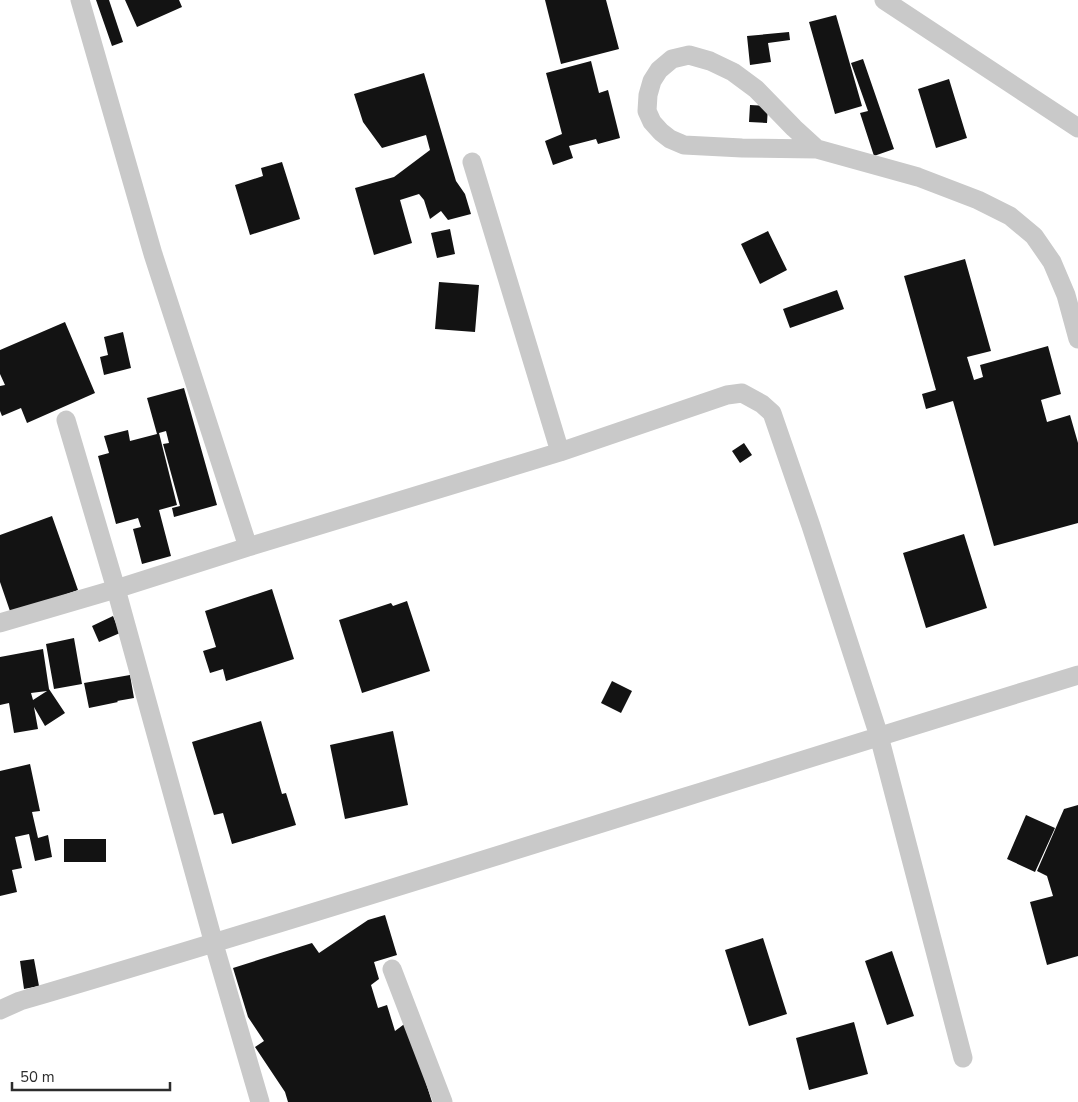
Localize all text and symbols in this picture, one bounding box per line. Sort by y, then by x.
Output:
scale bar [12,1060,170,1092]
text: 50 m [20,1067,55,1087]

